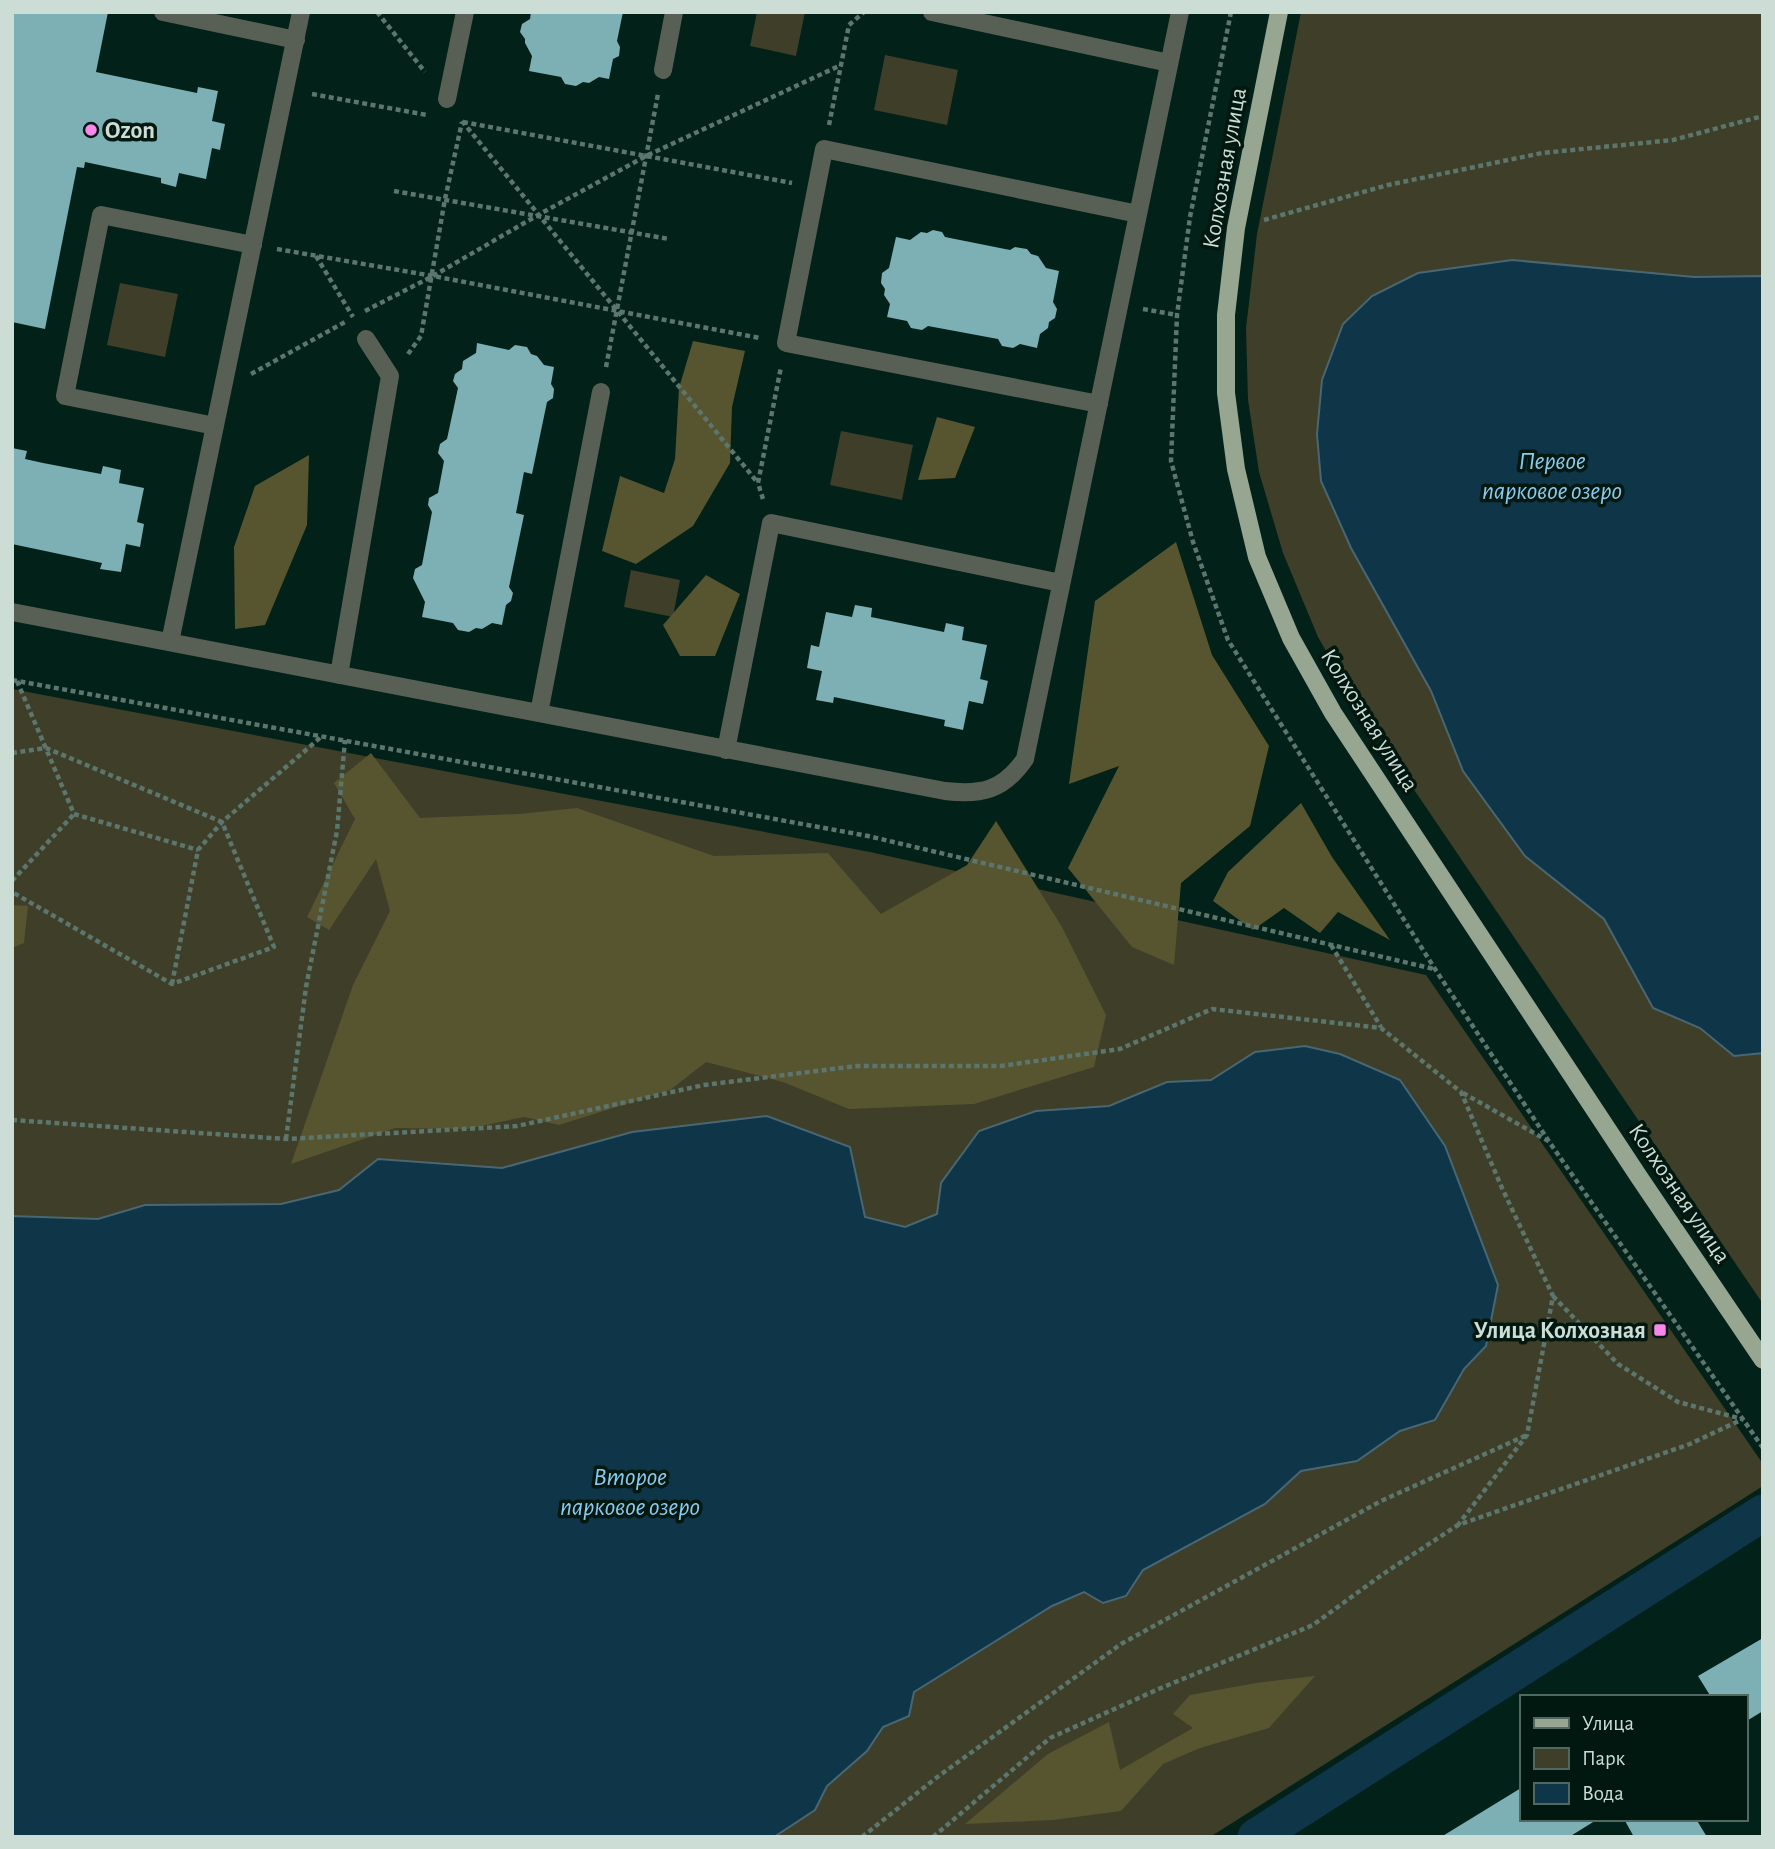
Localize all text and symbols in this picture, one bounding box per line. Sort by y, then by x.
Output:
street label: Колхозная улица [1199,86,1251,251]
place label: Ozon [105,119,155,143]
marker: Ozon [83,122,99,138]
water label: Первое парковое озеро [1482,448,1622,504]
street label: Колхозная улица [1316,645,1423,796]
street label: Колхозная улица [1624,1119,1735,1268]
place label: Улица Колхозная [1474,1319,1646,1343]
marker: Улица Колхозная [1652,1322,1668,1338]
water label: Второе парковое озеро [560,1464,700,1520]
legend [1520,1695,1747,1821]
text: Улица [1582,1713,1635,1734]
text: Парк [1582,1748,1626,1769]
text: Вода [1582,1783,1624,1804]

